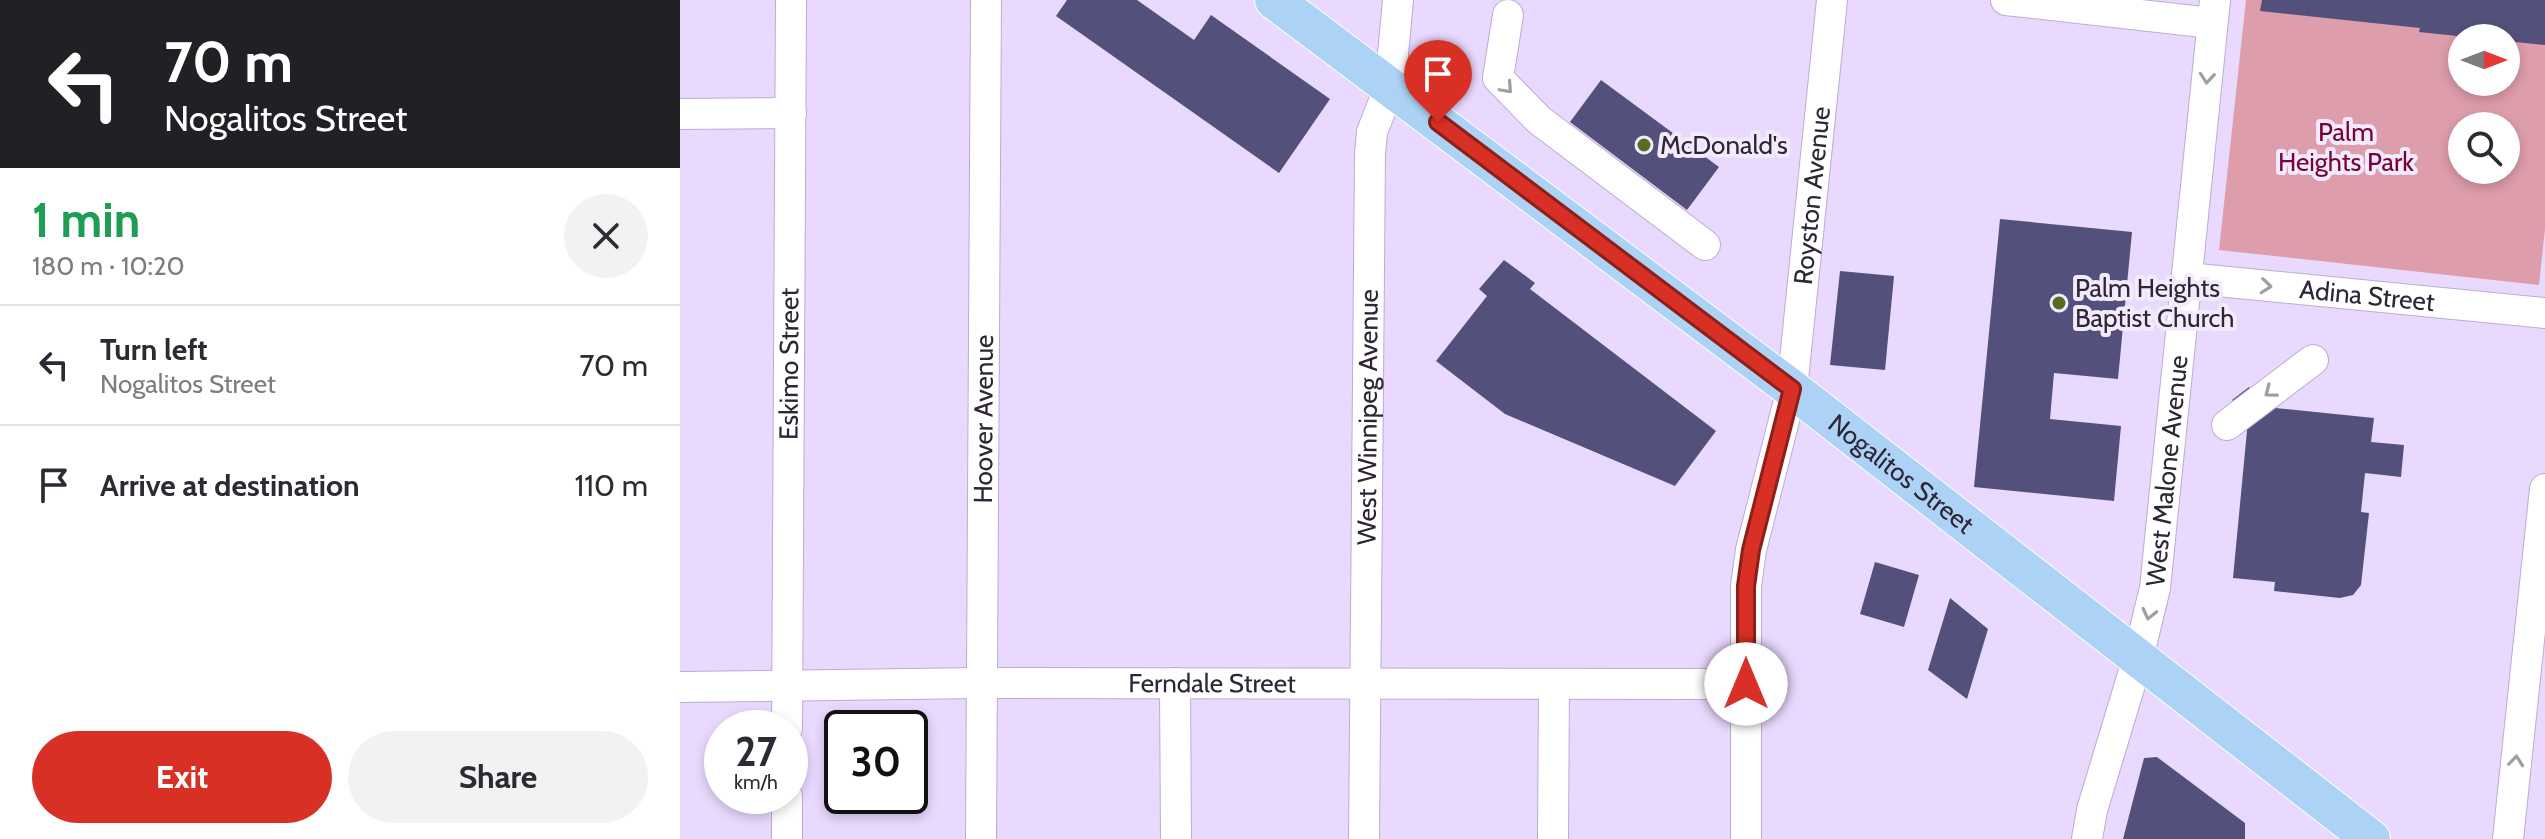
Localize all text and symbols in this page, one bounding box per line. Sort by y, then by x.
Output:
north arrow [2448,24,2520,96]
map controls [2448,24,2520,184]
text: 70 m [164,28,293,96]
icon: left [32,32,136,136]
pin [1404,40,1472,122]
icon: arrive [1416,52,1460,96]
one-way arrow [2199,72,2216,85]
one-way arrow [1498,79,1512,94]
text: Nogalitos Street [164,96,407,140]
street label: Royston Avenue [1787,105,1837,286]
button: search [2448,112,2520,184]
park label: Palm Heights Park [2278,116,2414,178]
place label: McDonald's [1660,129,1788,161]
marker: McDonald's [1635,136,1653,154]
text: 1 min [32,191,140,249]
button: close [564,194,648,278]
text: 180 m · 10:20 [32,250,185,282]
place label: Palm Heights Baptist Church [2075,272,2234,334]
street label: Adina Street [2298,273,2436,318]
one-way arrow [2260,277,2273,294]
street label: Eskimo Street [773,288,805,440]
street label: West Winnipeg Avenue [1351,289,1385,545]
marker: Palm Heights Baptist Church [2050,294,2068,312]
text: Turn left [100,331,208,368]
street label: Hoover Avenue [967,335,1000,504]
icon: left [32,343,76,387]
text: 70 m [579,347,648,384]
street label: West Malone Avenue [2139,354,2195,588]
text: Nogalitos Street [100,368,276,400]
one-way arrow [2264,383,2279,397]
street label: Nogalitos Street [1822,407,1981,541]
icon: arrive [32,463,76,507]
text: Arrive at destination [100,467,360,504]
text: 110 m [574,467,648,504]
one-way arrow [2141,607,2158,621]
position arrow [1704,642,1788,726]
street label: Ferndale Street [1128,667,1296,699]
speed limit sign: 30 [824,710,928,814]
text: 27 [735,727,777,776]
button: Exit [32,731,332,823]
button: Share [348,731,648,823]
one-way arrow [2507,755,2524,768]
text: km/h [734,770,778,794]

